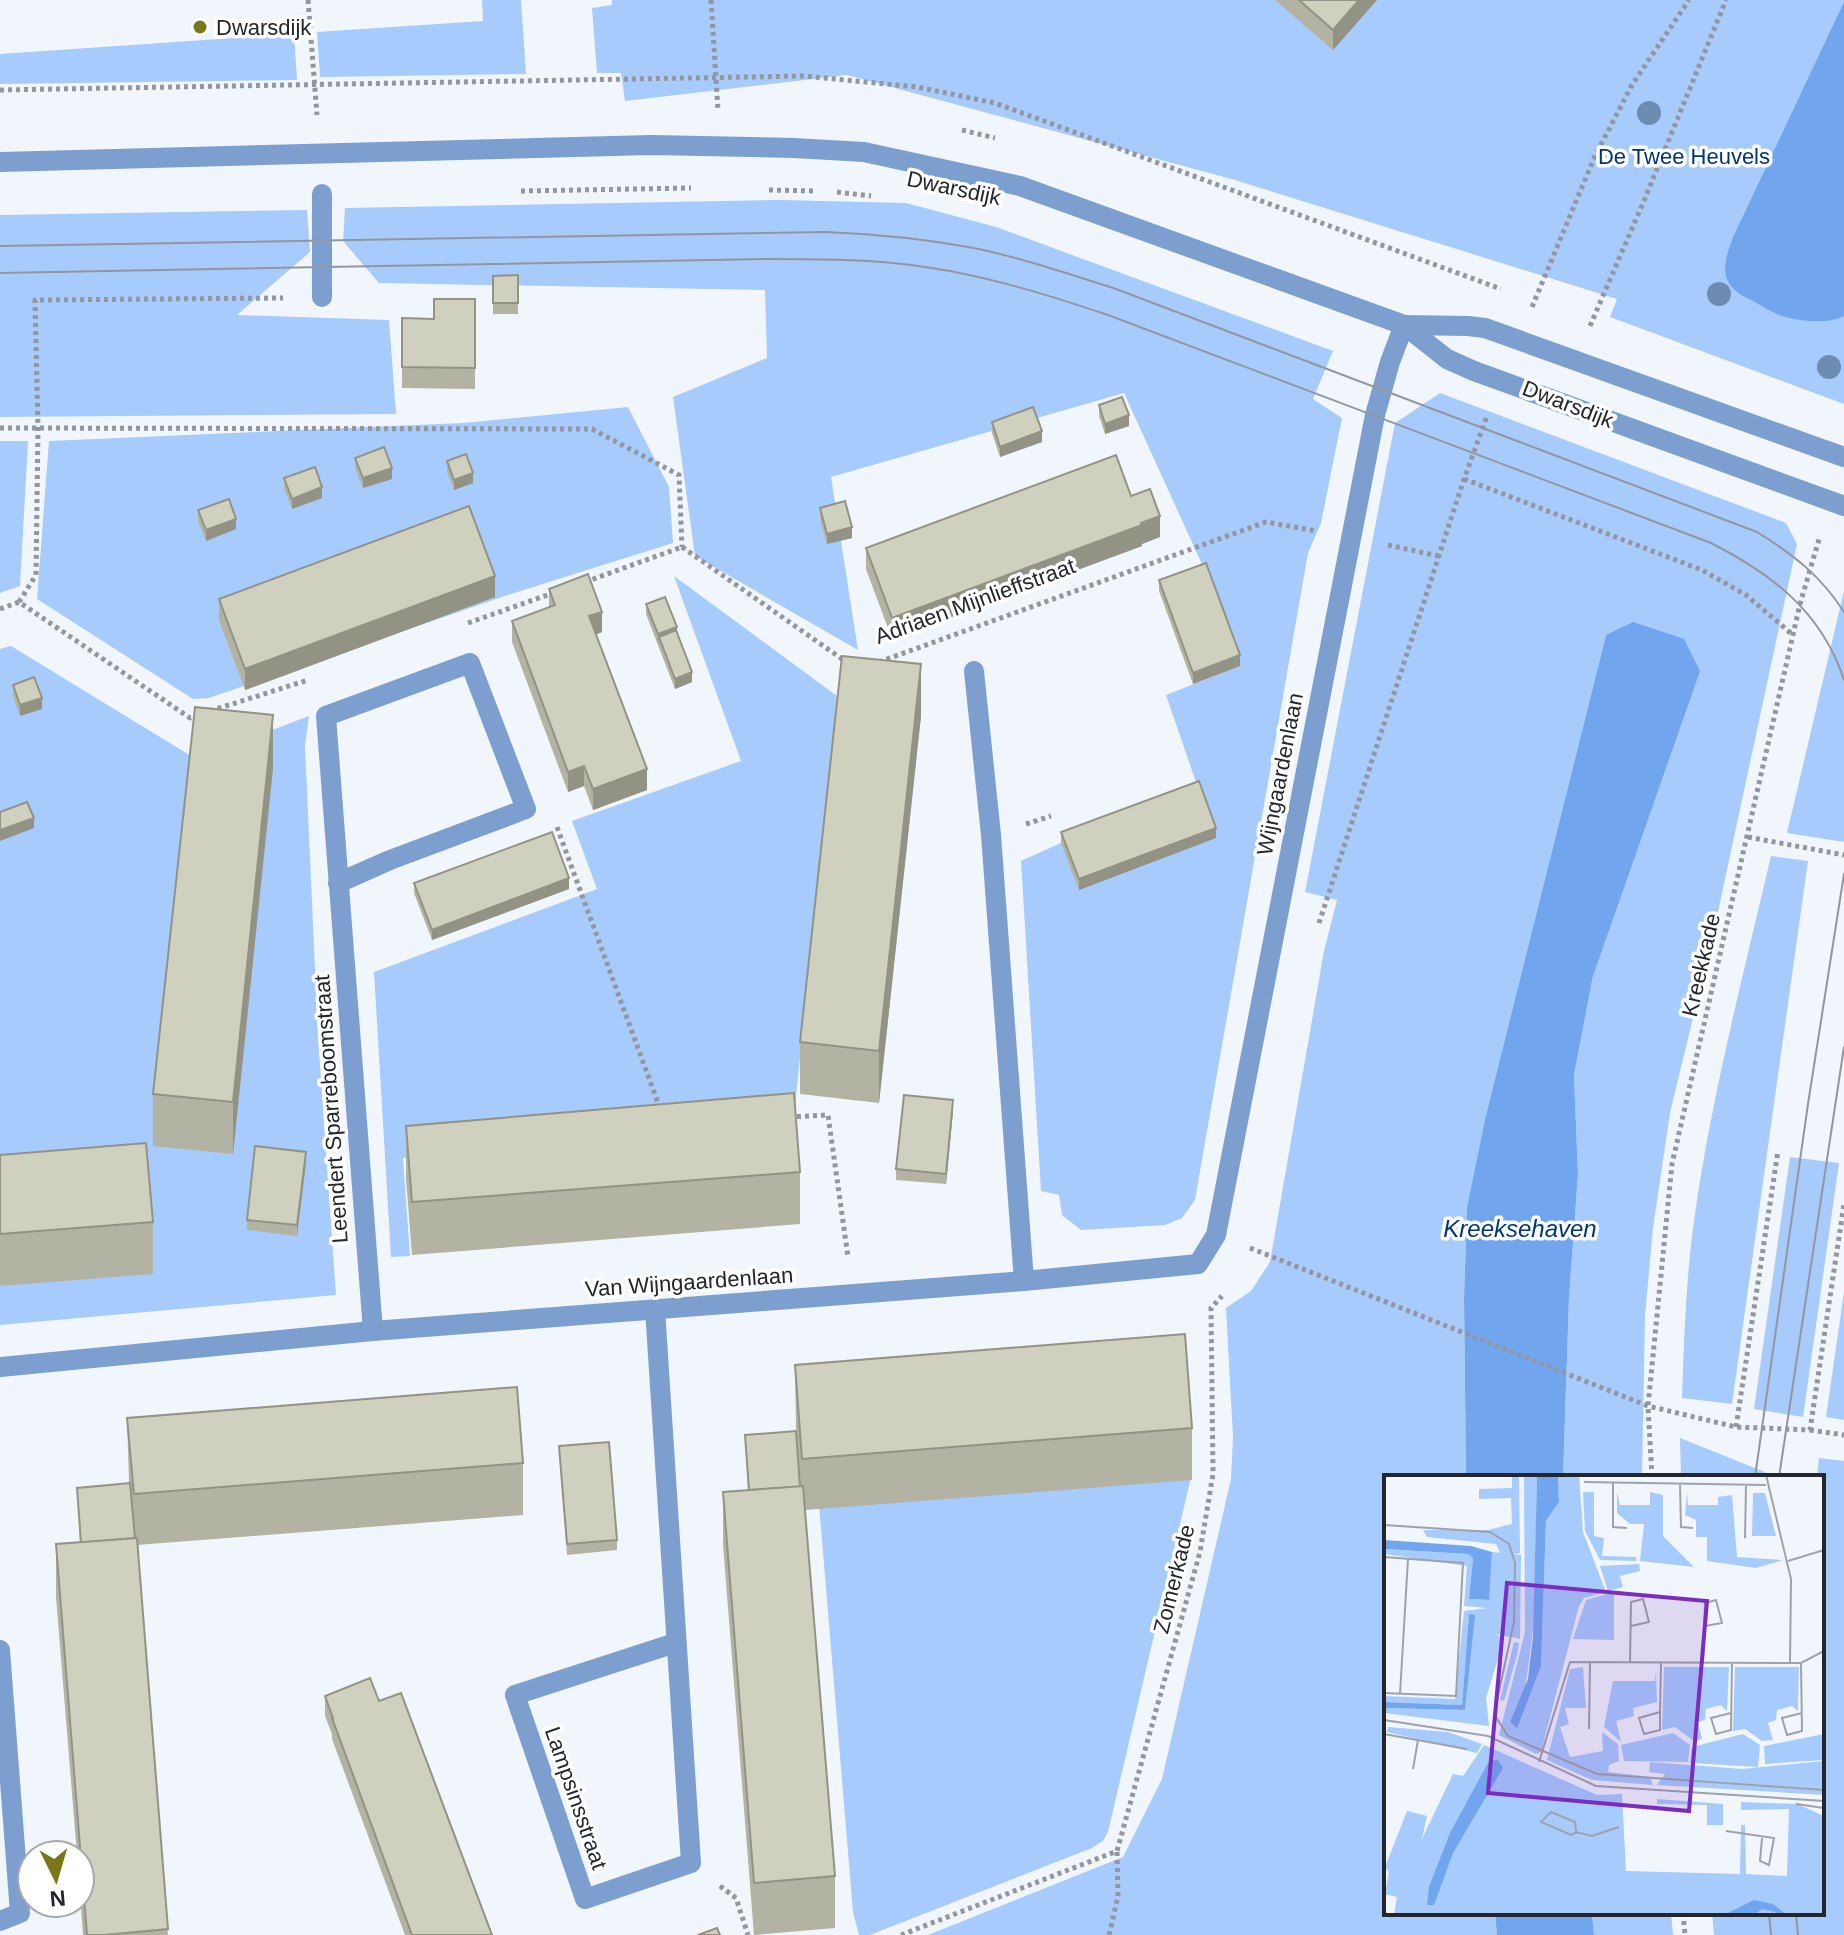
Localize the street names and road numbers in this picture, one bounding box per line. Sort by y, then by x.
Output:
street label: Dwarsdijk [905,166,1004,210]
street label: Dwarsdijk [1519,375,1618,433]
street label: Adriaen Mijnlieffstraat [872,553,1078,649]
street label: Wijngaardenlaan [1252,691,1308,857]
street label: Kreekkade [1677,911,1725,1019]
street label: Leendert Sparreboomstraat [309,974,353,1244]
street label: Van Wijngaardenlaan [584,1262,794,1302]
street label: Zomerkade [1148,1522,1200,1636]
street label: Lampsinsstraat [540,1723,612,1873]

